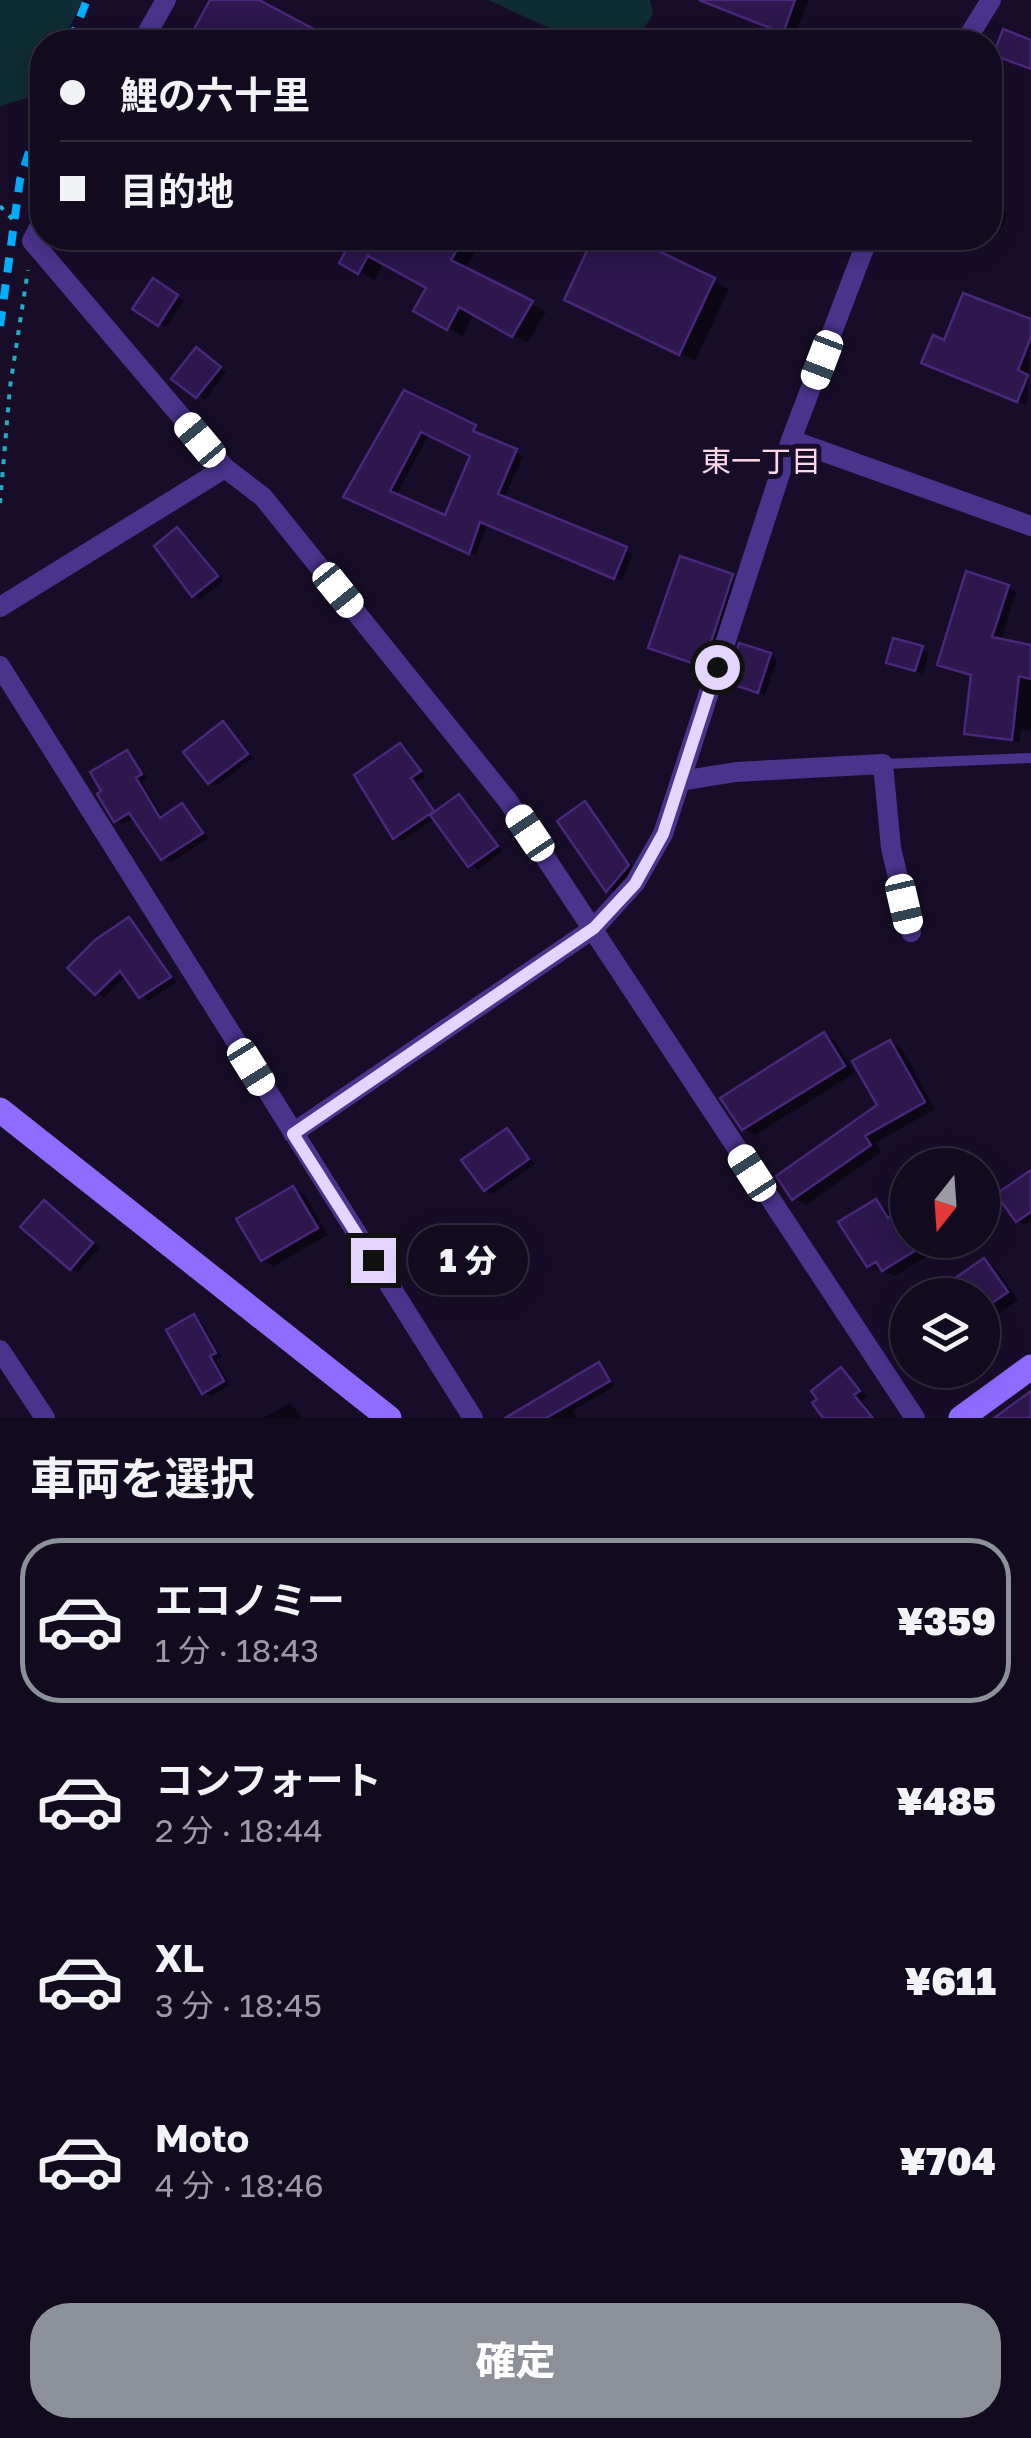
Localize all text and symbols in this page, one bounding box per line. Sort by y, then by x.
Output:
text: 鯉の六十里 [120,72,310,117]
text: 目的地 [120,168,234,213]
car [797,327,847,393]
car [169,407,231,473]
district label: 東一丁目 [701,443,821,479]
car [307,557,369,623]
route start [695,645,740,690]
car [501,800,559,866]
car [883,871,925,937]
car [222,1034,280,1100]
car [723,1140,781,1206]
north arrow [890,1148,1000,1258]
map controls [890,1148,1000,1388]
callout: 1 分 [408,1225,528,1295]
route end [351,1238,396,1283]
text: 1 分 [440,1241,496,1279]
button: layers [890,1278,1000,1388]
text: 車両を選択 [30,1451,255,1505]
icon: car [35,1576,125,1666]
text: エコノミー [155,1577,345,1622]
text: ¥359 [897,1598,996,1643]
text: 1 分 · 18:43 [155,1631,319,1669]
icon: car [35,1756,125,1846]
text: コンフォート [155,1757,382,1802]
text: ¥485 [896,1778,996,1823]
text: 2 分 · 18:44 [155,1811,323,1849]
text: XL [155,1935,204,1980]
icon: car [35,1936,125,2026]
text: ¥611 [904,1958,996,2003]
text: 3 分 · 18:45 [155,1986,322,2024]
text: Moto [155,2115,249,2160]
icon: car [35,2116,125,2206]
text: ¥704 [899,2138,996,2183]
text: 4 分 · 18:46 [155,2166,324,2204]
button: 確定 [30,2303,1001,2418]

